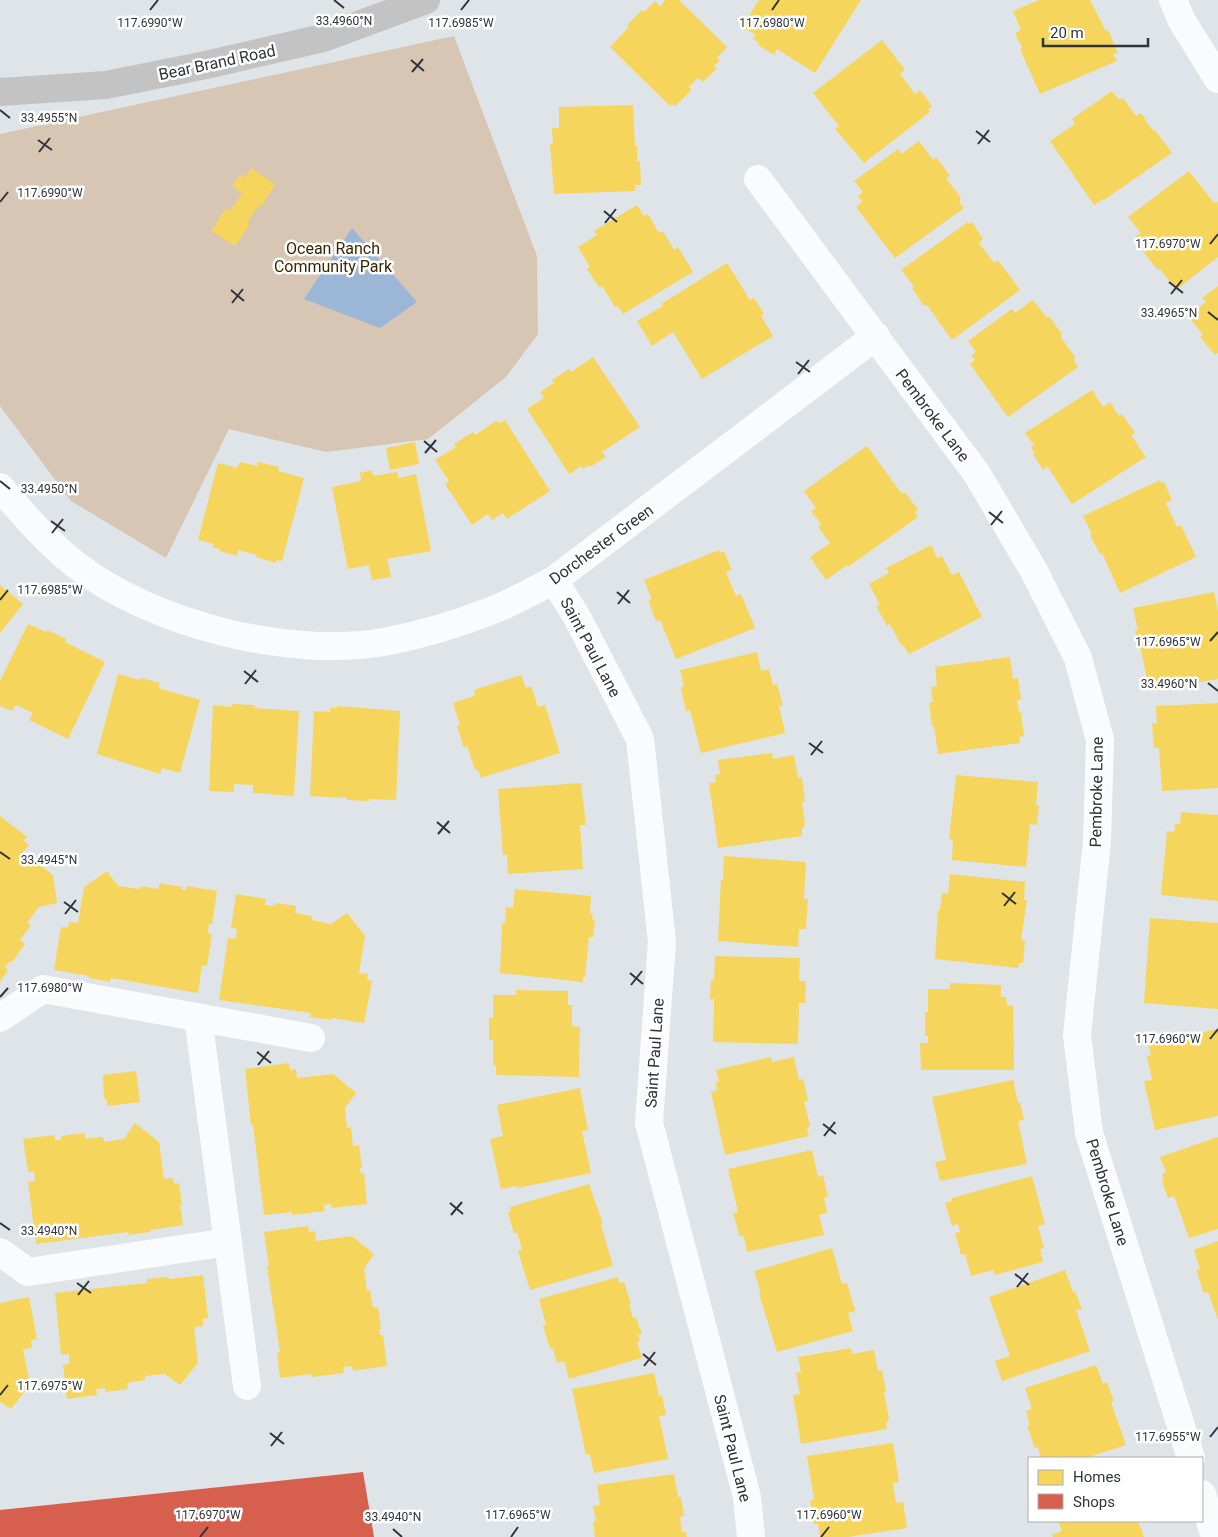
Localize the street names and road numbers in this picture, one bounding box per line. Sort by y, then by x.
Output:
street label: Bear Brand Road [157,41,277,84]
street label: Pembroke Lane [892,365,974,465]
street label: Dorchester Green [546,500,657,589]
street label: Saint Paul Lane [556,594,625,700]
street label: Pembroke Lane [1086,736,1107,848]
street label: Saint Paul Lane [641,997,668,1109]
street label: Pembroke Lane [1082,1136,1133,1248]
street label: Saint Paul Lane [710,1392,755,1504]

